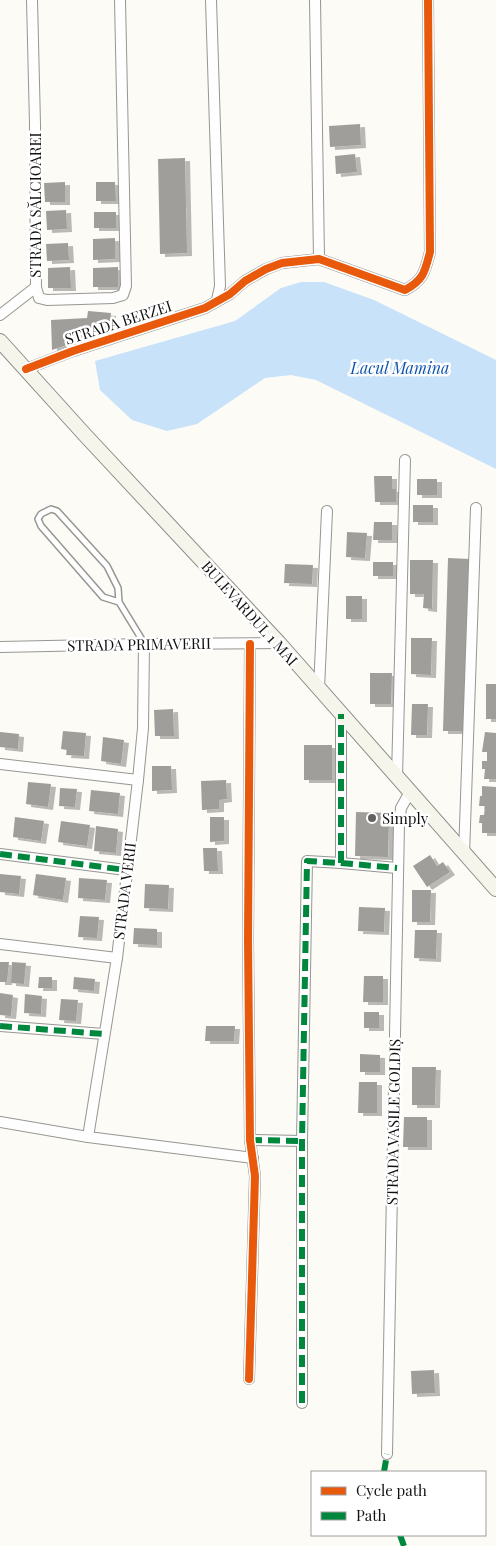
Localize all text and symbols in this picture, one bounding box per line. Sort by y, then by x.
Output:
street label: STRADA SĂLCIOAREI [25,132,45,278]
street label: STRADA BERZEI [62,295,174,349]
water label: Lacul Mamina [350,357,449,378]
street label: BULEVARDUL 1 MAI [197,556,303,670]
street label: STRADA PRIMAVERII [67,633,211,655]
place label: Simply [382,808,429,828]
marker: Simply [366,812,378,824]
street label: STRADA VERII [108,841,140,941]
street label: STRADA VASILE GOLDIȘ [382,1039,404,1205]
legend [311,1471,486,1536]
text: Cycle path [356,1480,427,1500]
text: Path [356,1505,386,1525]

